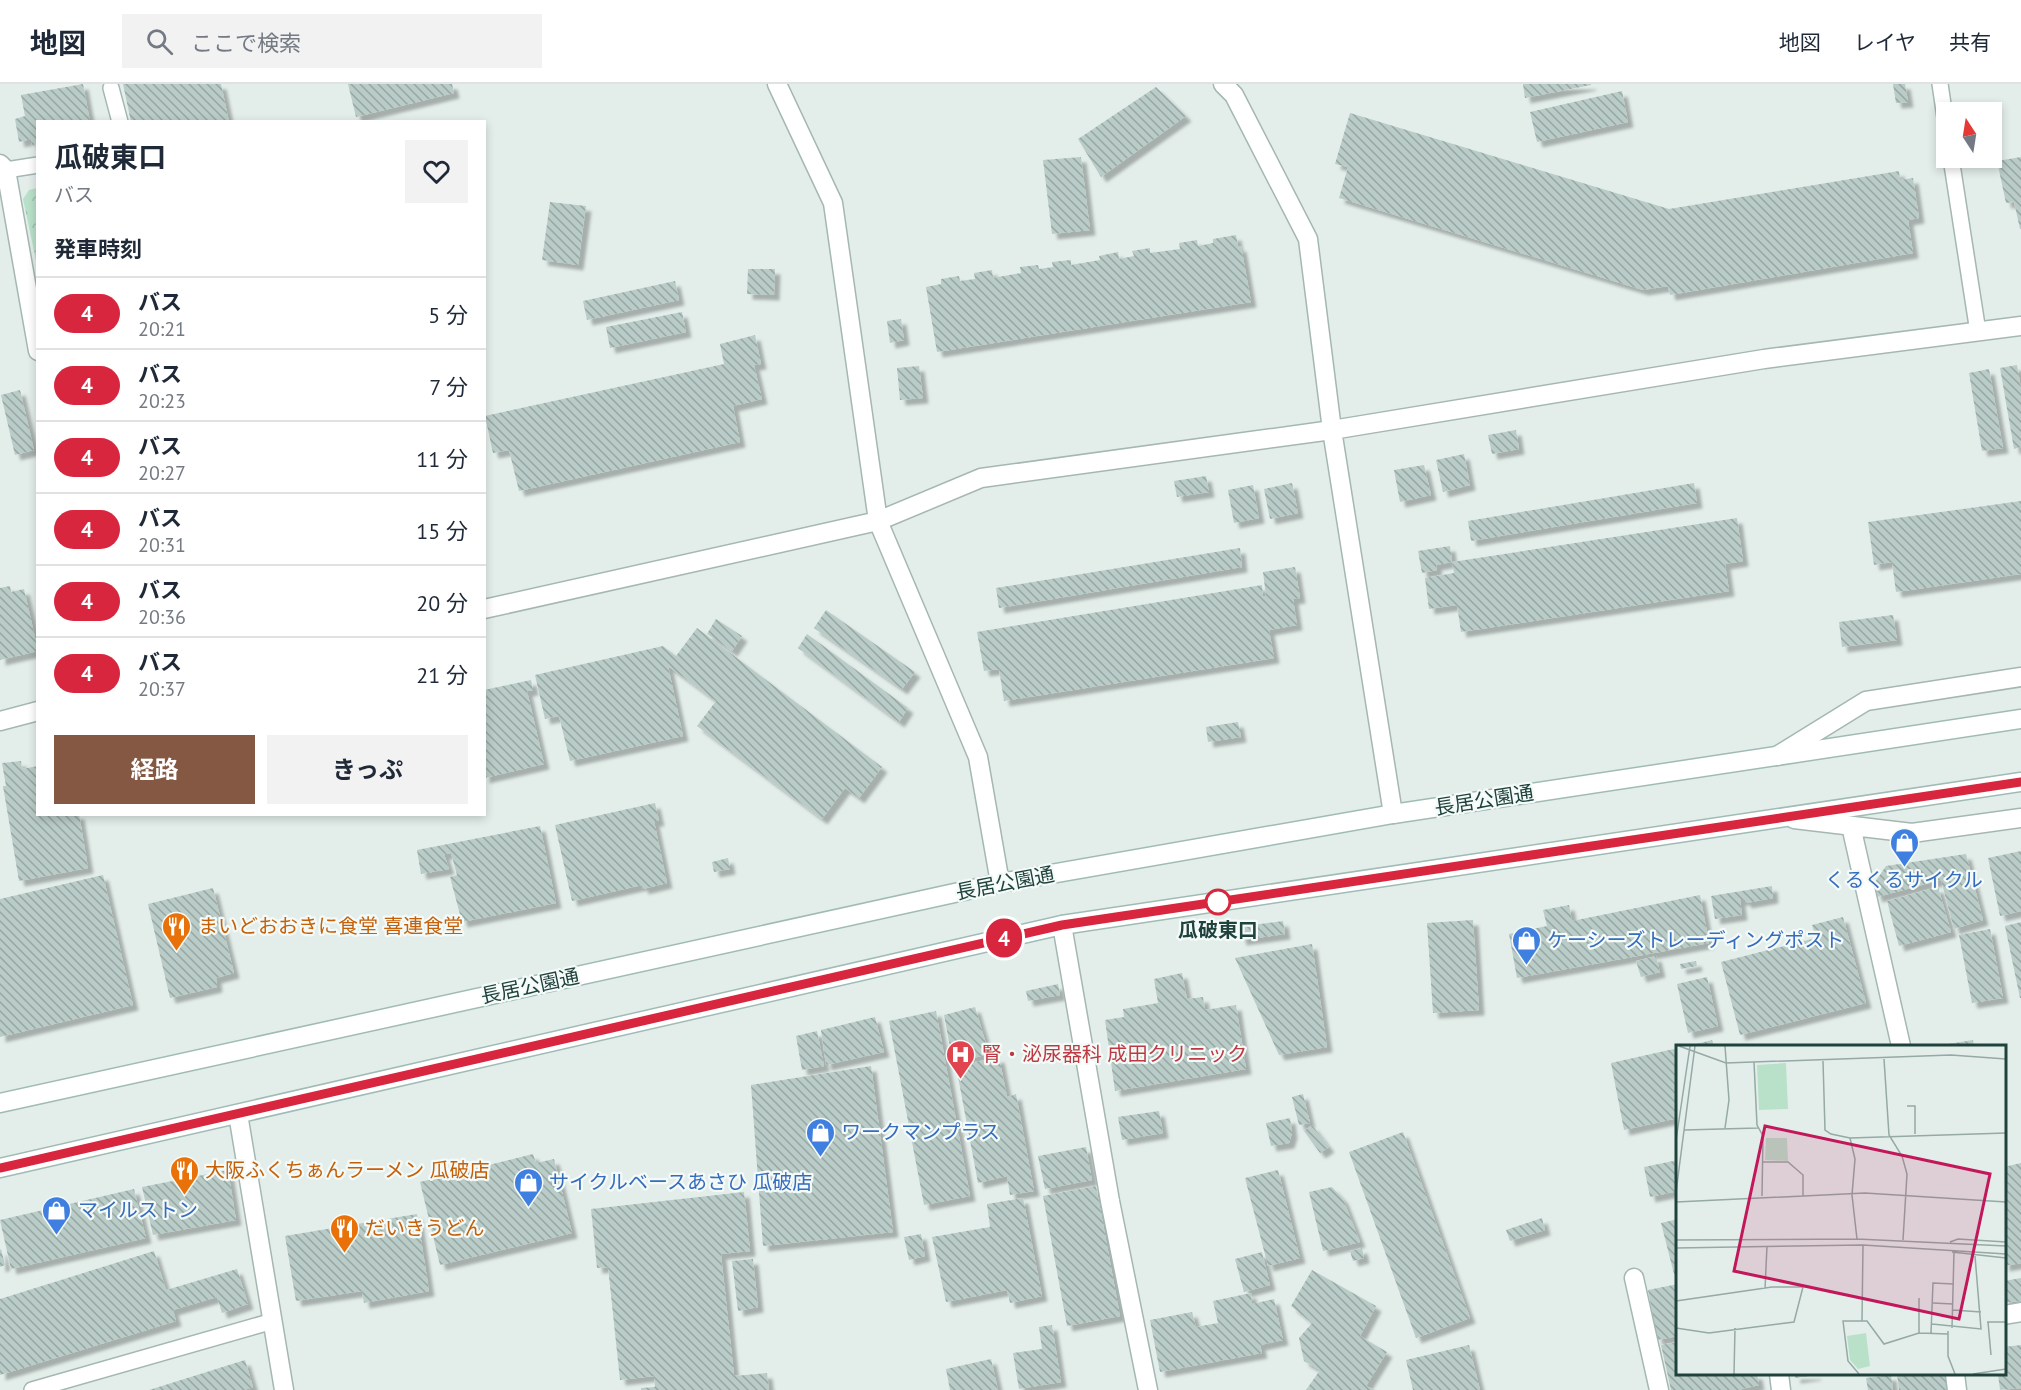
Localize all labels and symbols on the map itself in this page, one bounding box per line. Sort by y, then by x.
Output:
north arrow [1936,102,2002,168]
street label: 長居公園通 [1433,779,1535,821]
shop icon: くるくるサイクル [1888,826,1920,868]
street label: 長居公園通 [953,861,1057,905]
place label: くるくるサイクル [1825,867,1983,893]
marker: 瓜破東口 [1205,889,1231,915]
restaurant icon: まいどおおきに食堂 喜連食堂 [161,910,193,952]
place label: まいどおおきに食堂 喜連食堂 [198,913,463,939]
place label: 瓜破東口 [1178,917,1258,943]
line badge: 4 [984,918,1024,958]
shop icon: ケーシーズトレーディングポスト [1510,924,1542,966]
place label: ケーシーズトレーディングポスト [1547,927,1844,953]
street label: 長居公園通 [478,963,582,1009]
hospital icon: 腎・泌尿器科 成田クリニック [945,1038,977,1080]
place label: 腎・泌尿器科 成田クリニック [982,1041,1247,1067]
inset map [1676,1045,2006,1375]
shop icon: ワークマンプラス [804,1116,836,1158]
place label: ワークマンプラス [841,1119,1000,1145]
restaurant icon: 大阪ふくちぁんラーメン 瓜破店 [168,1154,200,1196]
place label: 大阪ふくちぁんラーメン 瓜破店 [205,1157,490,1183]
shop icon: サイクルベースあさひ 瓜破店 [512,1166,544,1208]
place label: サイクルベースあさひ 瓜破店 [549,1169,812,1195]
shop icon: マイルストン [41,1194,73,1236]
place label: マイルストン [78,1197,198,1223]
restaurant icon: だいきうどん [328,1212,360,1254]
place label: だいきうどん [365,1215,485,1241]

